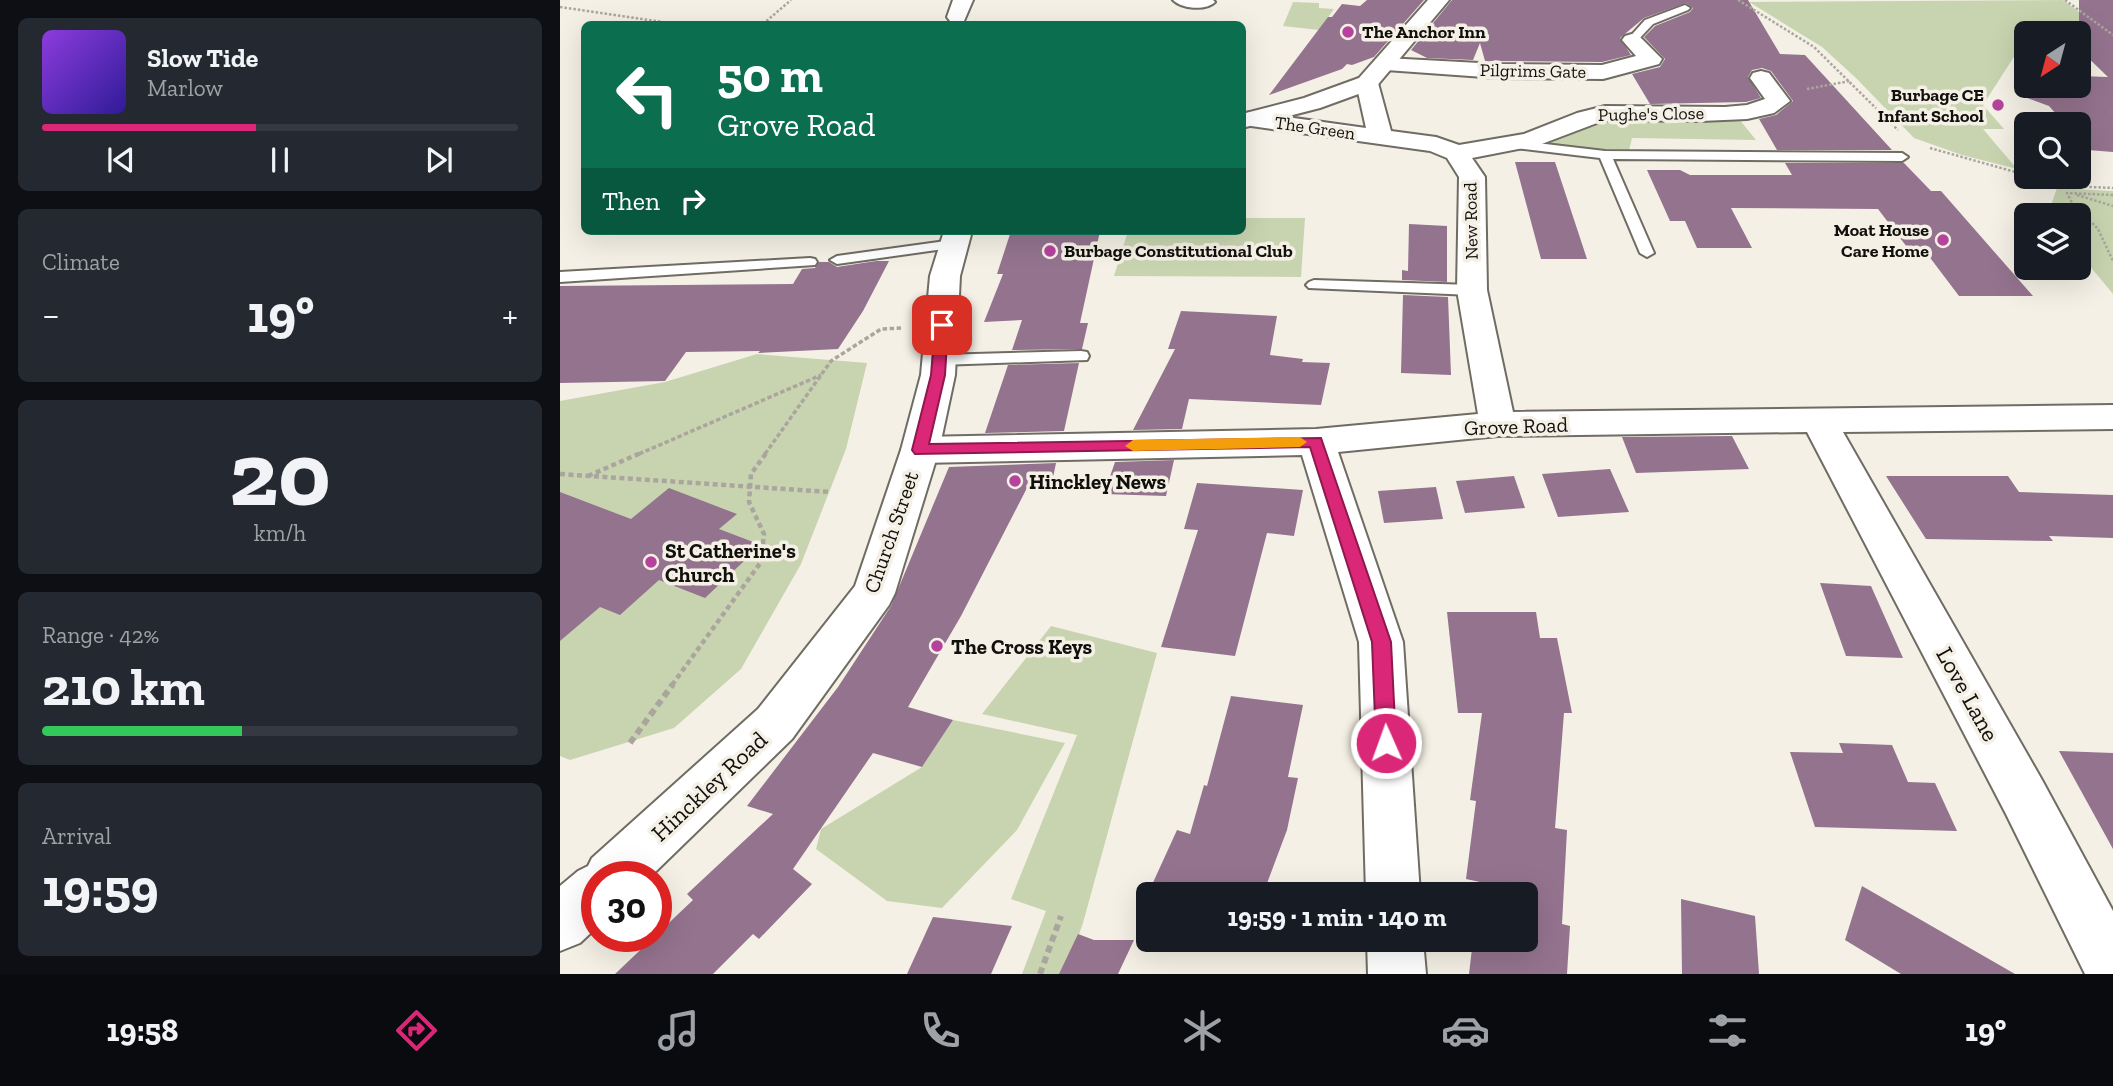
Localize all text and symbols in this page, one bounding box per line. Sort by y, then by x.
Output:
place label: The Anchor Inn [1362,21,1486,43]
north arrow [2014,21,2091,98]
map controls [2014,21,2091,280]
marker: The Anchor Inn [1340,24,1356,40]
text: Slow Tide [147,42,258,74]
text: 50 m [717,46,823,105]
icon: left [602,49,693,140]
street label: Pilgrims Gate [1480,59,1586,83]
text: Marlow [147,74,223,102]
place label: Burbage CE Infant School [1878,84,1984,127]
marker: Burbage CE Infant School [1990,97,2006,113]
street label: Pughe's Close [1598,102,1704,126]
text: Grove Road [717,106,875,144]
street label: The Green [1273,111,1357,145]
button: search [2014,112,2091,189]
icon: previous [102,141,140,179]
icon: pause [261,141,299,179]
icon: next [420,141,458,179]
icon: right [674,182,712,220]
street label: New Road [1459,182,1483,260]
text: Then [602,185,660,217]
button: layers [2014,203,2091,280]
place label: Moat House Care Home [1834,219,1929,262]
marker: Moat House Care Home [1935,232,1951,248]
place label: Burbage Constitutional Club [1064,240,1293,262]
marker: Burbage Constitutional Club [1042,243,1058,259]
text: Climate [42,248,120,276]
text: 19° [247,283,314,345]
text: − [42,292,60,338]
text: + [502,292,518,338]
pin [912,295,972,355]
icon: arrive [923,306,961,344]
street label: Grove Road [1464,412,1569,440]
text: 20 [229,419,331,528]
street label: Church Street [858,468,924,596]
place label: Hinckley News [1029,469,1166,494]
marker: Hinckley News [1007,473,1023,489]
text: km/h [254,519,306,547]
place label: St Catherine's Church [665,538,796,587]
marker: St Catherine's Church [643,554,659,570]
text: Range · 42% [42,621,159,649]
place label: The Cross Keys [951,634,1093,659]
marker: The Cross Keys [929,638,945,654]
street label: Love Lane [1930,642,2006,746]
text: 210 km [42,656,205,718]
position arrow [1349,706,1423,780]
street label: Hinckley Road [645,725,773,847]
text: Arrival [42,822,111,850]
text: 19:59 [42,857,159,919]
speed limit sign: 30 [581,861,672,952]
text: 19:59 · 1 min · 140 m [1227,901,1447,933]
icon: directions [392,1006,441,1055]
icon: music [654,1006,703,1055]
icon: phone [916,1006,965,1055]
icon: climate [1178,1006,1227,1055]
icon: car [1441,1006,1490,1055]
icon: filters [1703,1006,1752,1055]
text: 19:58 [107,1011,179,1049]
text: 19° [1965,1011,2006,1049]

